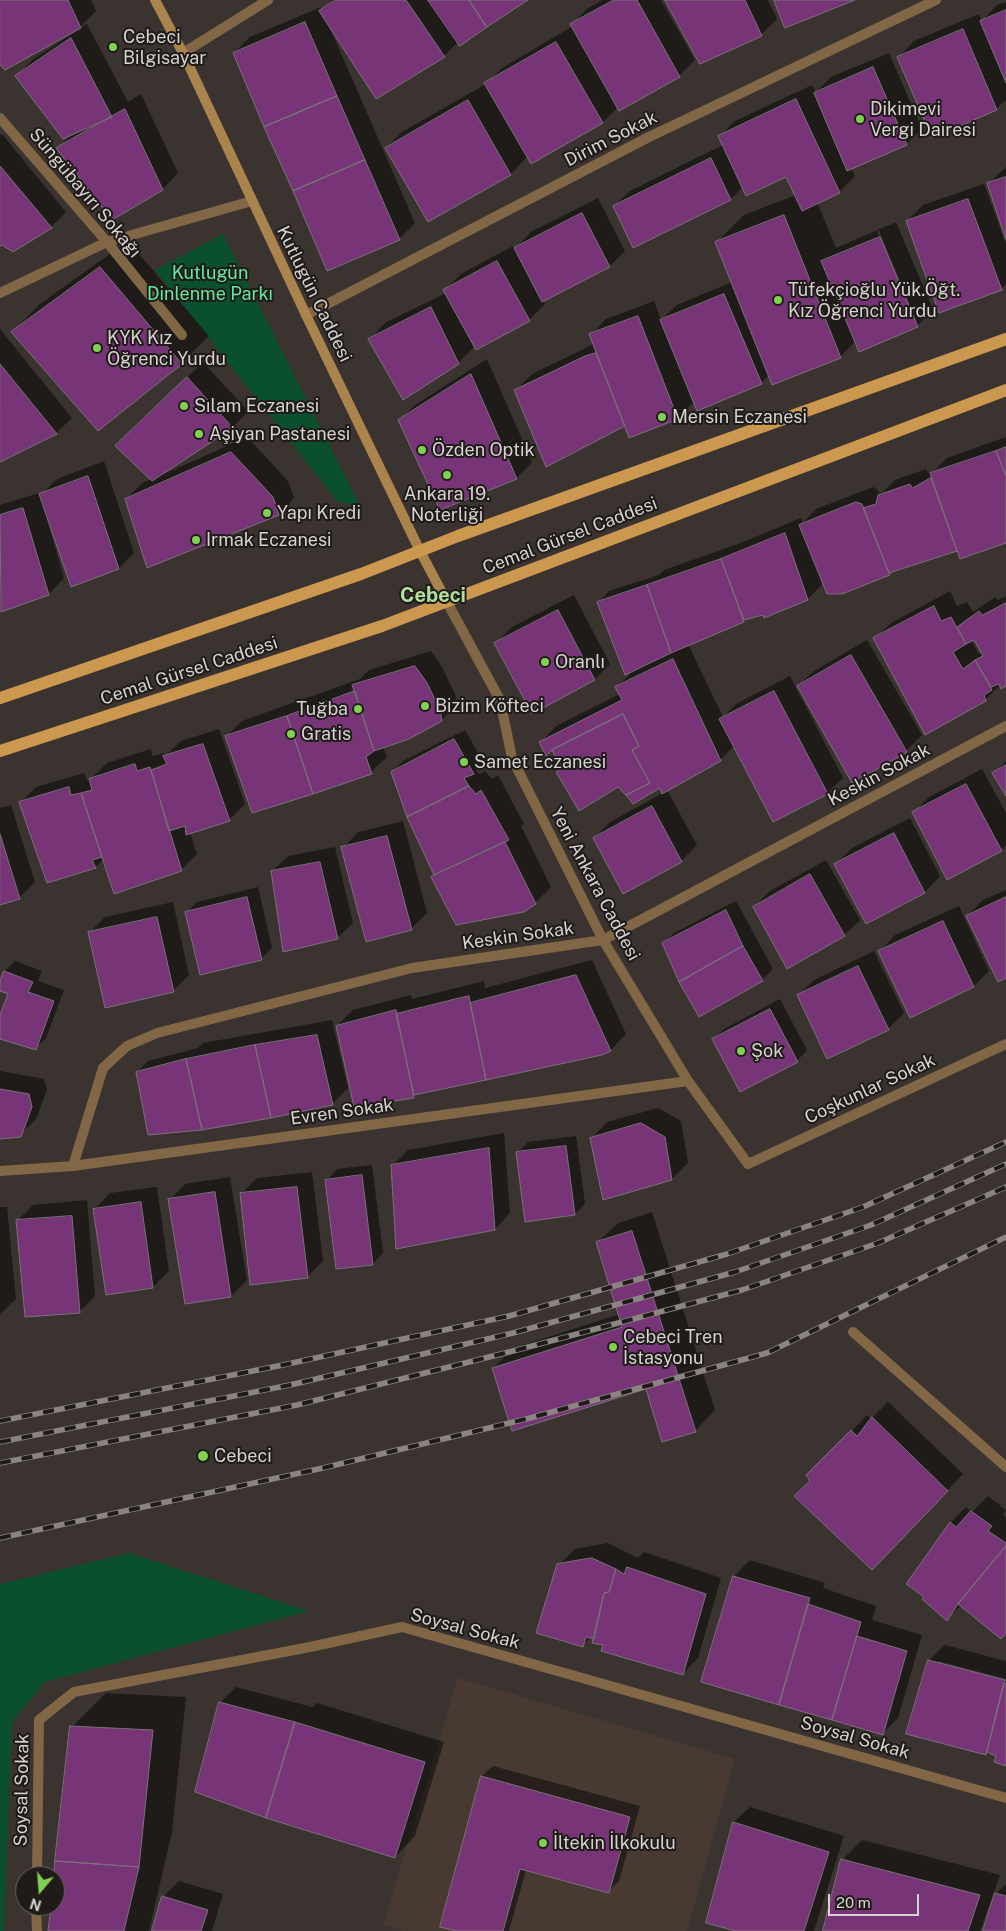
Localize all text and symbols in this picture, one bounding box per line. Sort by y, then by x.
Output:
place label: Cebeci Bilgisayar [123,26,206,68]
marker: Cebeci Bilgisayar [107,41,119,53]
place label: Dikimevi Vergi Dairesi [870,98,976,140]
street label: Dirim Sokak [561,107,661,171]
marker: Dikimevi Vergi Dairesi [854,113,866,125]
street label: Süngübayırı Sokağı [25,124,145,262]
street label: Kutlugün Caddesi [272,223,356,365]
park label: Kutlugün Dinlenme Parkı [147,262,273,304]
place label: Tüfekçioğlu Yük.Öğt. Kız Öğrenci Yurdu [788,279,960,322]
marker: Tüfekçioğlu Yük.Öğt. Kız Öğrenci Yurdu [772,294,784,306]
place label: KYK Kız Öğrenci Yurdu [107,327,226,369]
marker: KYK Kız Öğrenci Yurdu [91,342,103,354]
place label: Sılam Eczanesi [194,395,319,417]
marker: Sılam Eczanesi [178,400,190,412]
place label: Mersin Eczanesi [672,406,807,428]
marker: Mersin Eczanesi [656,411,668,423]
place label: Aşiyan Pastanesi [209,423,350,445]
marker: Aşiyan Pastanesi [193,428,205,440]
place label: Özden Optik [432,439,535,461]
marker: Özden Optik [416,444,428,456]
marker: Ankara 19. Noterliği [441,469,453,481]
place label: Ankara 19. Noterliği [404,483,490,526]
street label: Cemal Gürsel Caddesi [480,493,660,579]
place label: Yapı Kredi [277,502,361,524]
marker: Yapı Kredi [261,507,273,519]
place label: Irmak Eczanesi [206,529,332,551]
marker: Irmak Eczanesi [190,534,202,546]
district label: Cebeci [400,584,466,608]
street label: Cemal Gürsel Caddesi [98,632,280,710]
place label: Oranlı [555,651,605,673]
marker: Oranlı [539,656,551,668]
place label: Bizim Köfteci [435,695,544,717]
place label: Tuğba [296,698,348,720]
marker: Bizim Köfteci [419,700,431,712]
marker: Tuğba [352,703,364,715]
place label: Gratis [301,723,351,745]
marker: Gratis [285,728,297,740]
street label: Keskin Sokak [824,739,934,811]
place label: Samet Eczanesi [474,751,606,773]
marker: Samet Eczanesi [458,756,470,768]
street label: Yeni Ankara Caddesi [545,804,645,964]
street label: Keskin Sokak [461,917,575,955]
place label: Şok [751,1040,783,1062]
marker: Şok [735,1045,747,1057]
street label: Coşkunlar Sokak [801,1049,939,1129]
street label: Evren Sokak [289,1094,395,1130]
place label: Cebeci Tren İstasyonu [623,1326,723,1368]
marker: Cebeci Tren İstasyonu [607,1341,619,1353]
place label: Cebeci [214,1445,272,1467]
marker: Cebeci [196,1449,210,1463]
street label: Soysal Sokak [408,1604,522,1654]
street label: Soysal Sokak [798,1712,912,1764]
street label: Soysal Sokak [10,1733,34,1847]
place label: İltekin İlkokulu [553,1832,676,1854]
marker: İltekin İlkokulu [537,1837,549,1849]
north arrow [15,1866,65,1916]
scale bar [831,1884,922,1916]
text: 20 m [836,1894,871,1911]
text: N [28,1895,43,1914]

